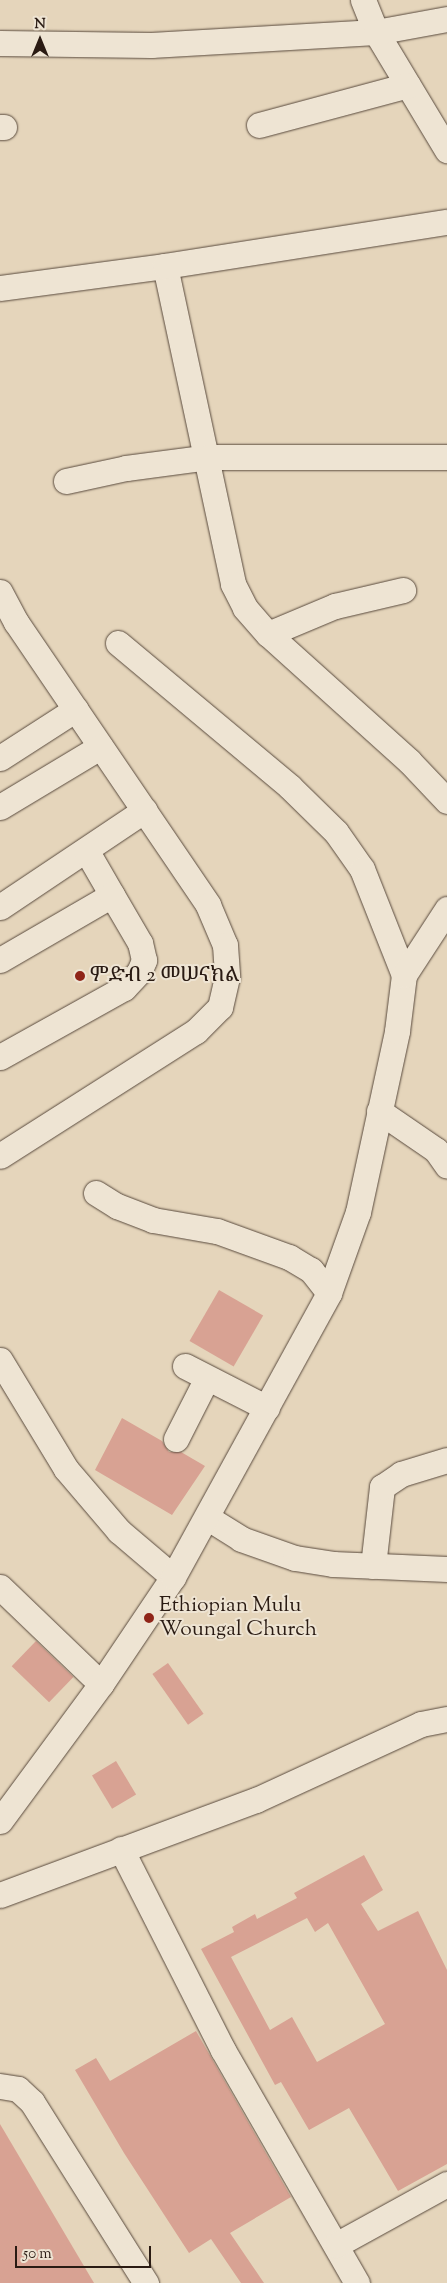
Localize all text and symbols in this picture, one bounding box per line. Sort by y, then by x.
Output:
north arrow [15,15,65,65]
text: N [34,15,46,35]
place label: ምድብ 2 መሠናክል [90,963,239,989]
marker: ምድብ 2 መሠናክል [74,970,86,982]
place label: Ethiopian Mulu Woungal Church [159,1593,317,1643]
marker: Ethiopian Mulu Woungal Church [143,1612,155,1624]
scale bar [18,2236,154,2268]
text: 50 m [23,2244,52,2265]

